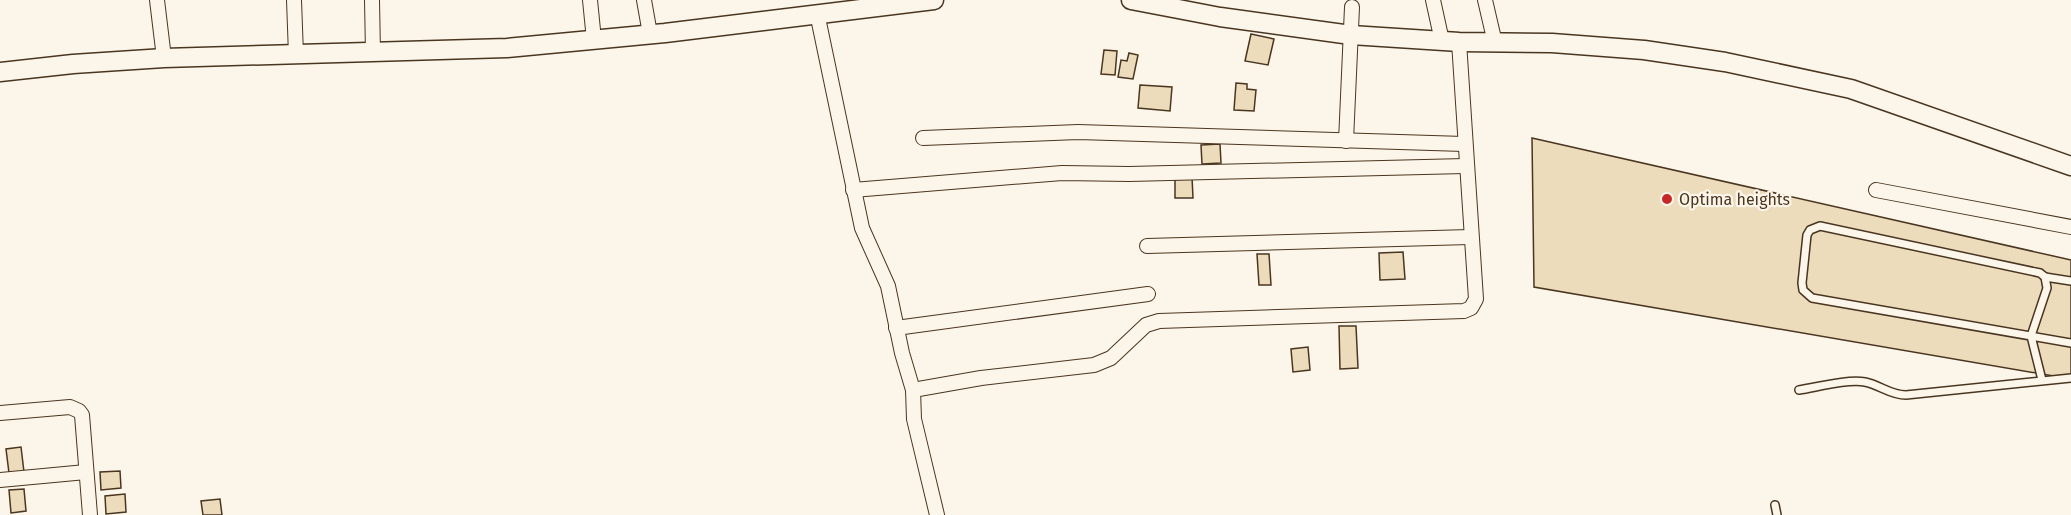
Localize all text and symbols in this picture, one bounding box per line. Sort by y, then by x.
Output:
place label: Optima heights [1679,190,1790,209]
marker: Optima heights [1660,192,1674,206]

